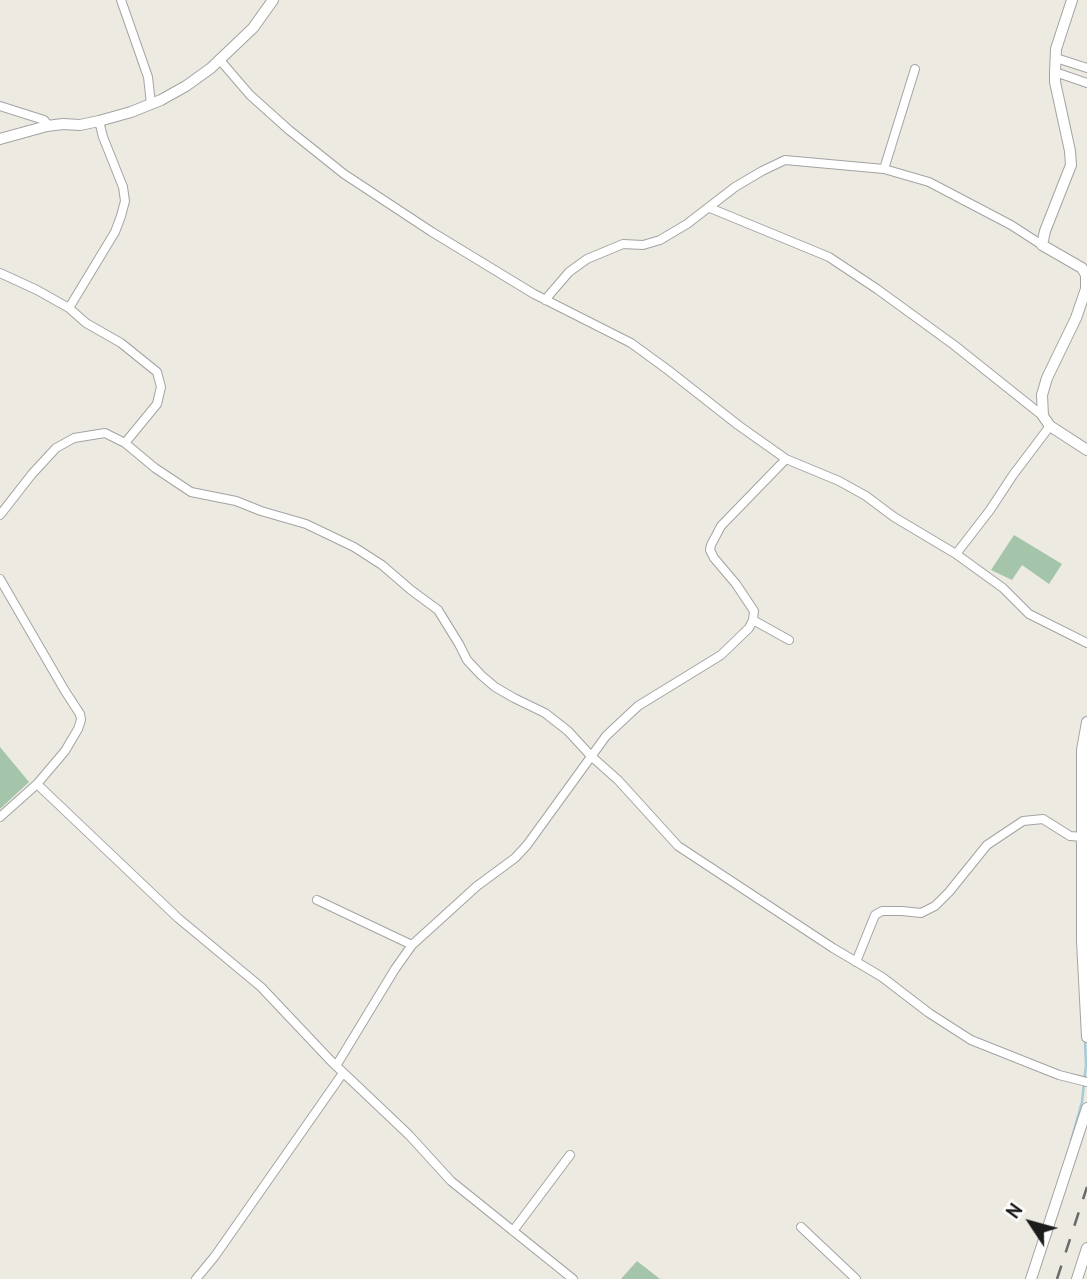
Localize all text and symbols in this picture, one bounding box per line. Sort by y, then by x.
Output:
north arrow [996,1188,1066,1258]
text: N [1001,1199,1027,1223]

